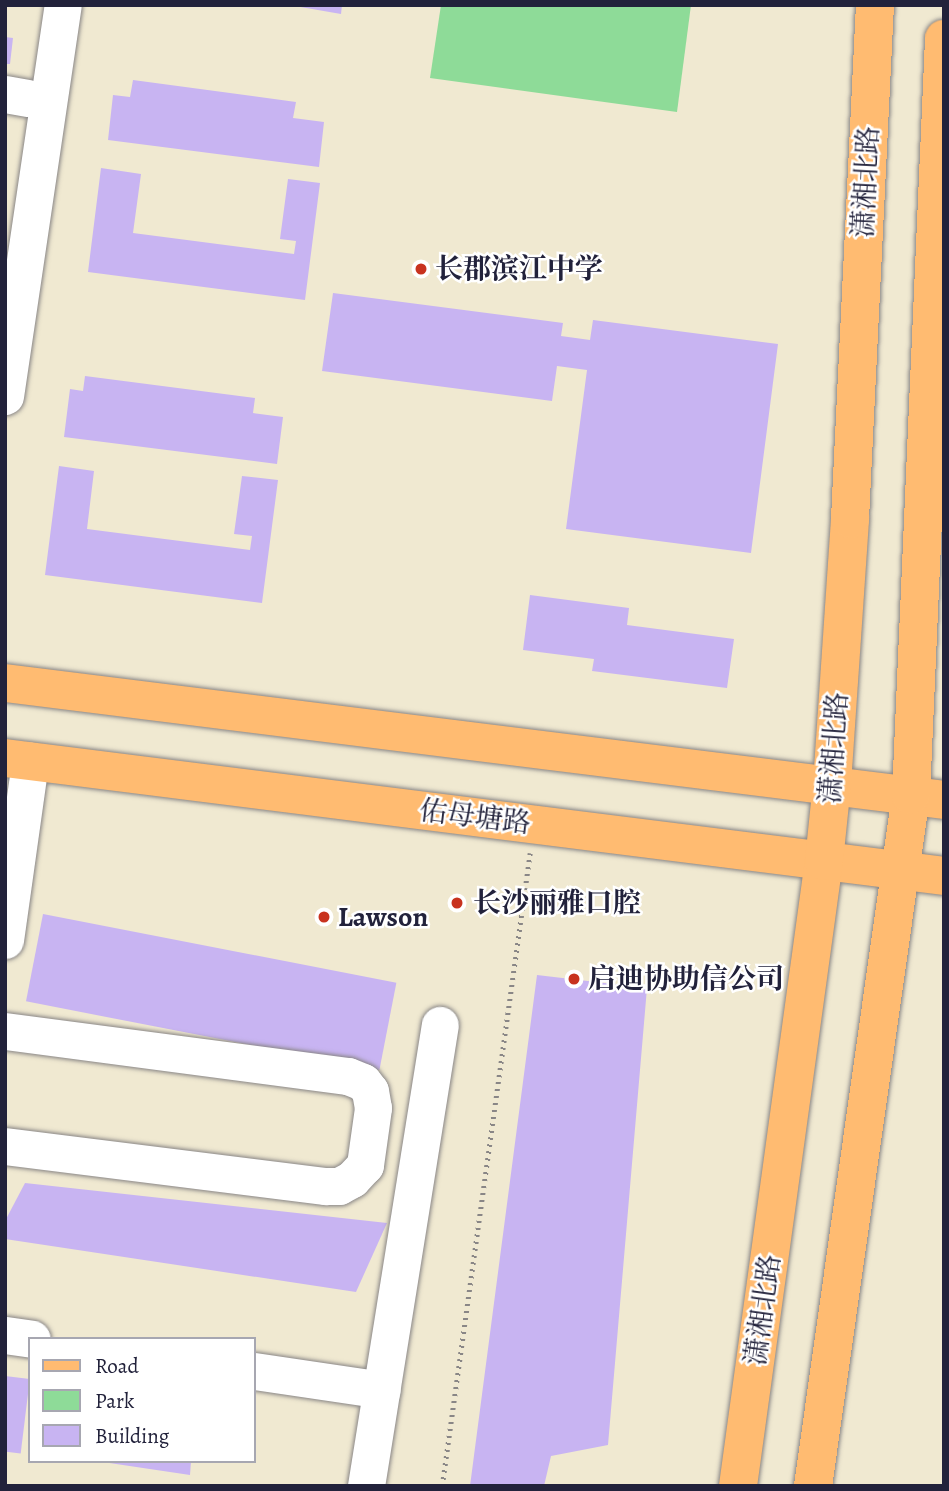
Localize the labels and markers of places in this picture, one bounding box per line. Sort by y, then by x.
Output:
place label: 长郡滨江中学 [435,252,603,286]
marker: 长郡滨江中学 [413,261,429,277]
place label: 长沙丽雅口腔 [473,886,641,920]
marker: 长沙丽雅口腔 [447,893,467,913]
place label: Lawson [338,900,428,934]
marker: Lawson [316,909,332,925]
place label: 启迪协助信公司 [588,962,784,996]
marker: 启迪协助信公司 [566,971,582,987]

